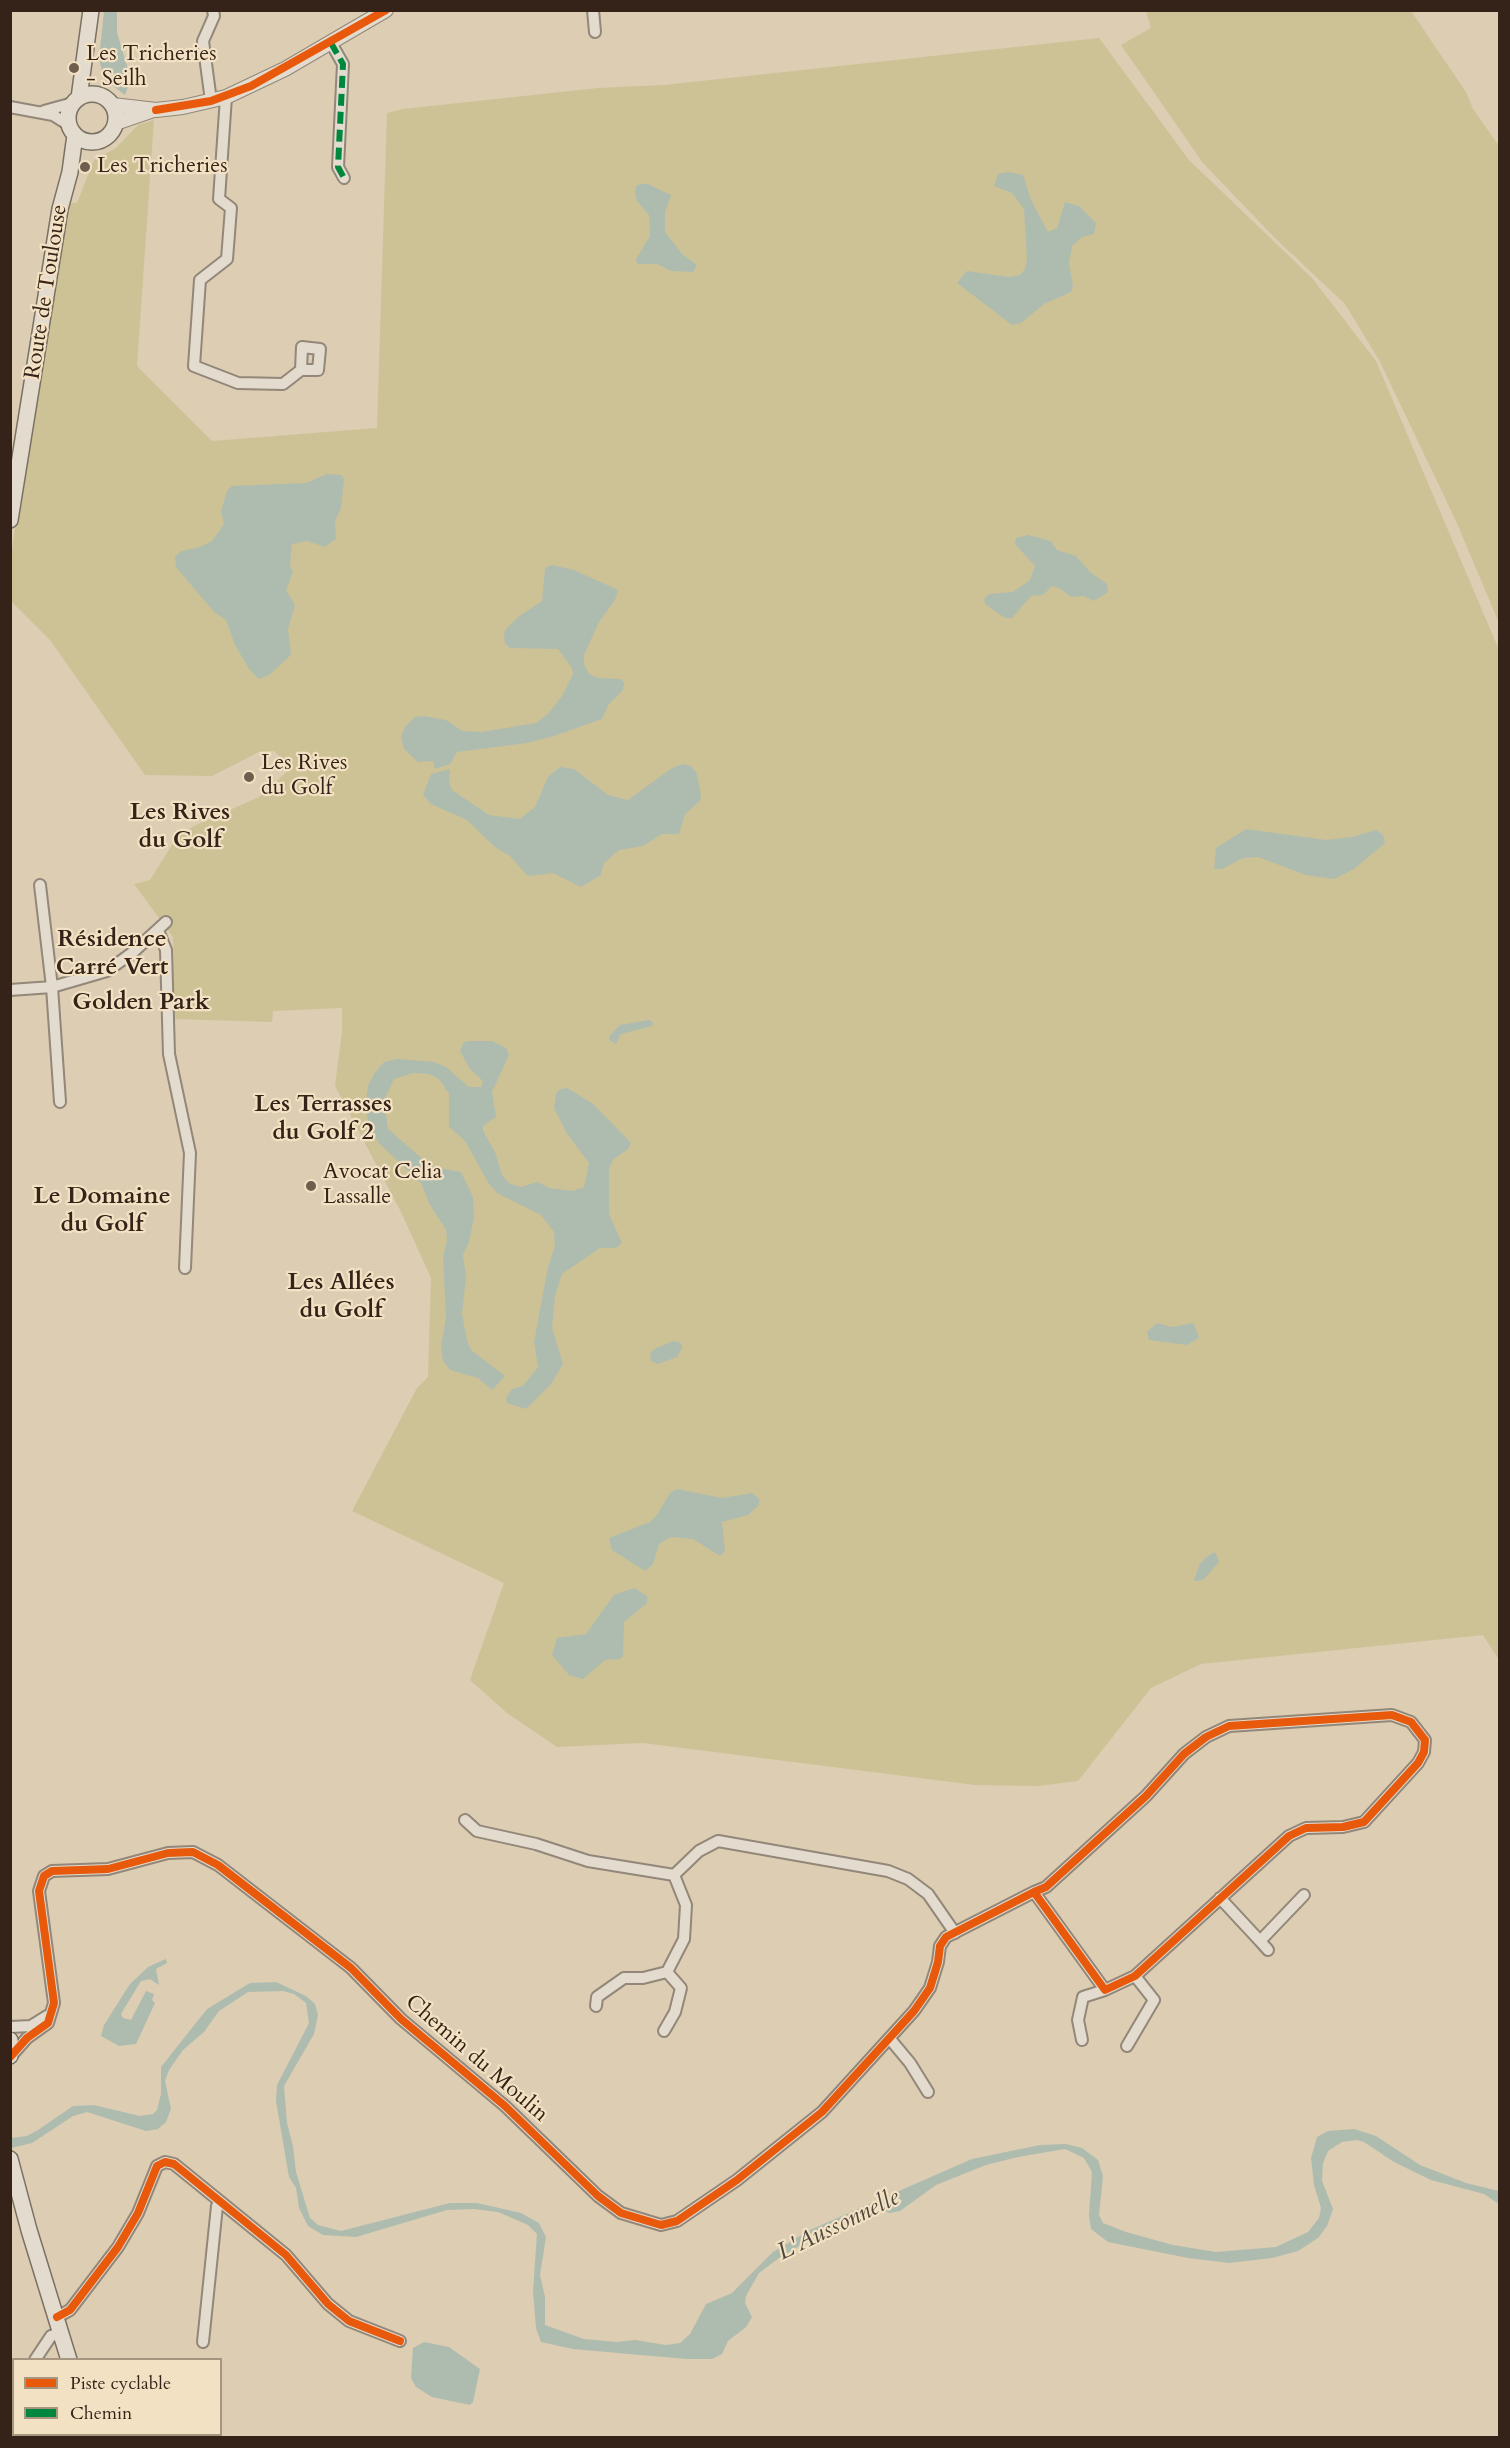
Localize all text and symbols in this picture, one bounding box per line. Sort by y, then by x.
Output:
place label: Les Tricheries - Seilh [86,42,217,94]
marker: Les Tricheries - Seilh [67,61,81,75]
place label: Les Tricheries [97,154,228,180]
marker: Les Tricheries [78,160,92,174]
street label: Route de Toulouse [20,203,74,381]
place label: Les Rives du Golf [261,751,347,802]
marker: Les Rives du Golf [242,770,256,784]
district label: Les Rives du Golf [130,799,230,855]
district label: Résidence Carré Vert [56,926,168,982]
district label: Golden Park [72,989,210,1017]
district label: Les Terrasses du Golf 2 [254,1091,392,1147]
place label: Avocat Celia Lassalle [323,1160,442,1212]
marker: Avocat Celia Lassalle [304,1179,318,1193]
district label: Le Domaine du Golf [33,1183,171,1239]
district label: Les Allées du Golf [287,1269,395,1325]
street label: Chemin du Moulin [399,1990,553,2128]
water label: L'Aussonnelle [773,2184,905,2268]
legend [12,2358,222,2436]
text: Piste cyclable [70,2371,171,2396]
text: Chemin [70,2401,132,2426]

